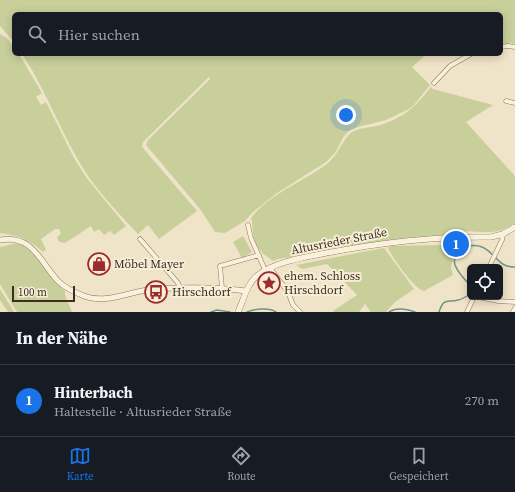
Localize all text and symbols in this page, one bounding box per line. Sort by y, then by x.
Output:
search box [12,12,503,56]
icon: search [26,23,48,45]
text: Hier suchen [58,24,140,45]
your location [336,105,356,125]
street label: Altusrieder Straße [290,224,388,258]
pin: 1 [443,229,469,259]
shop icon: Möbel Mayer [86,251,112,277]
place label: Möbel Mayer [114,256,184,272]
map controls [467,264,503,300]
button: locate [467,264,503,300]
place label: ehem. Schloss Hirschdorf [284,268,360,298]
place icon: ehem. Schloss Hirschdorf [256,270,282,296]
bus stop icon: Hirschdorf [143,279,169,305]
scale bar [12,284,75,303]
place label: Hirschdorf [172,284,233,300]
text: 100 m [18,285,47,300]
text: In der Nähe [16,326,107,350]
text: Hinterbach [54,382,133,403]
text: 1 [25,392,33,409]
text: 270 m [465,392,499,409]
text: Haltestelle · Altusrieder Straße [54,403,232,420]
tab: Karte [67,445,94,484]
tab: Route [227,445,256,484]
tab: Gespeichert [389,445,448,484]

